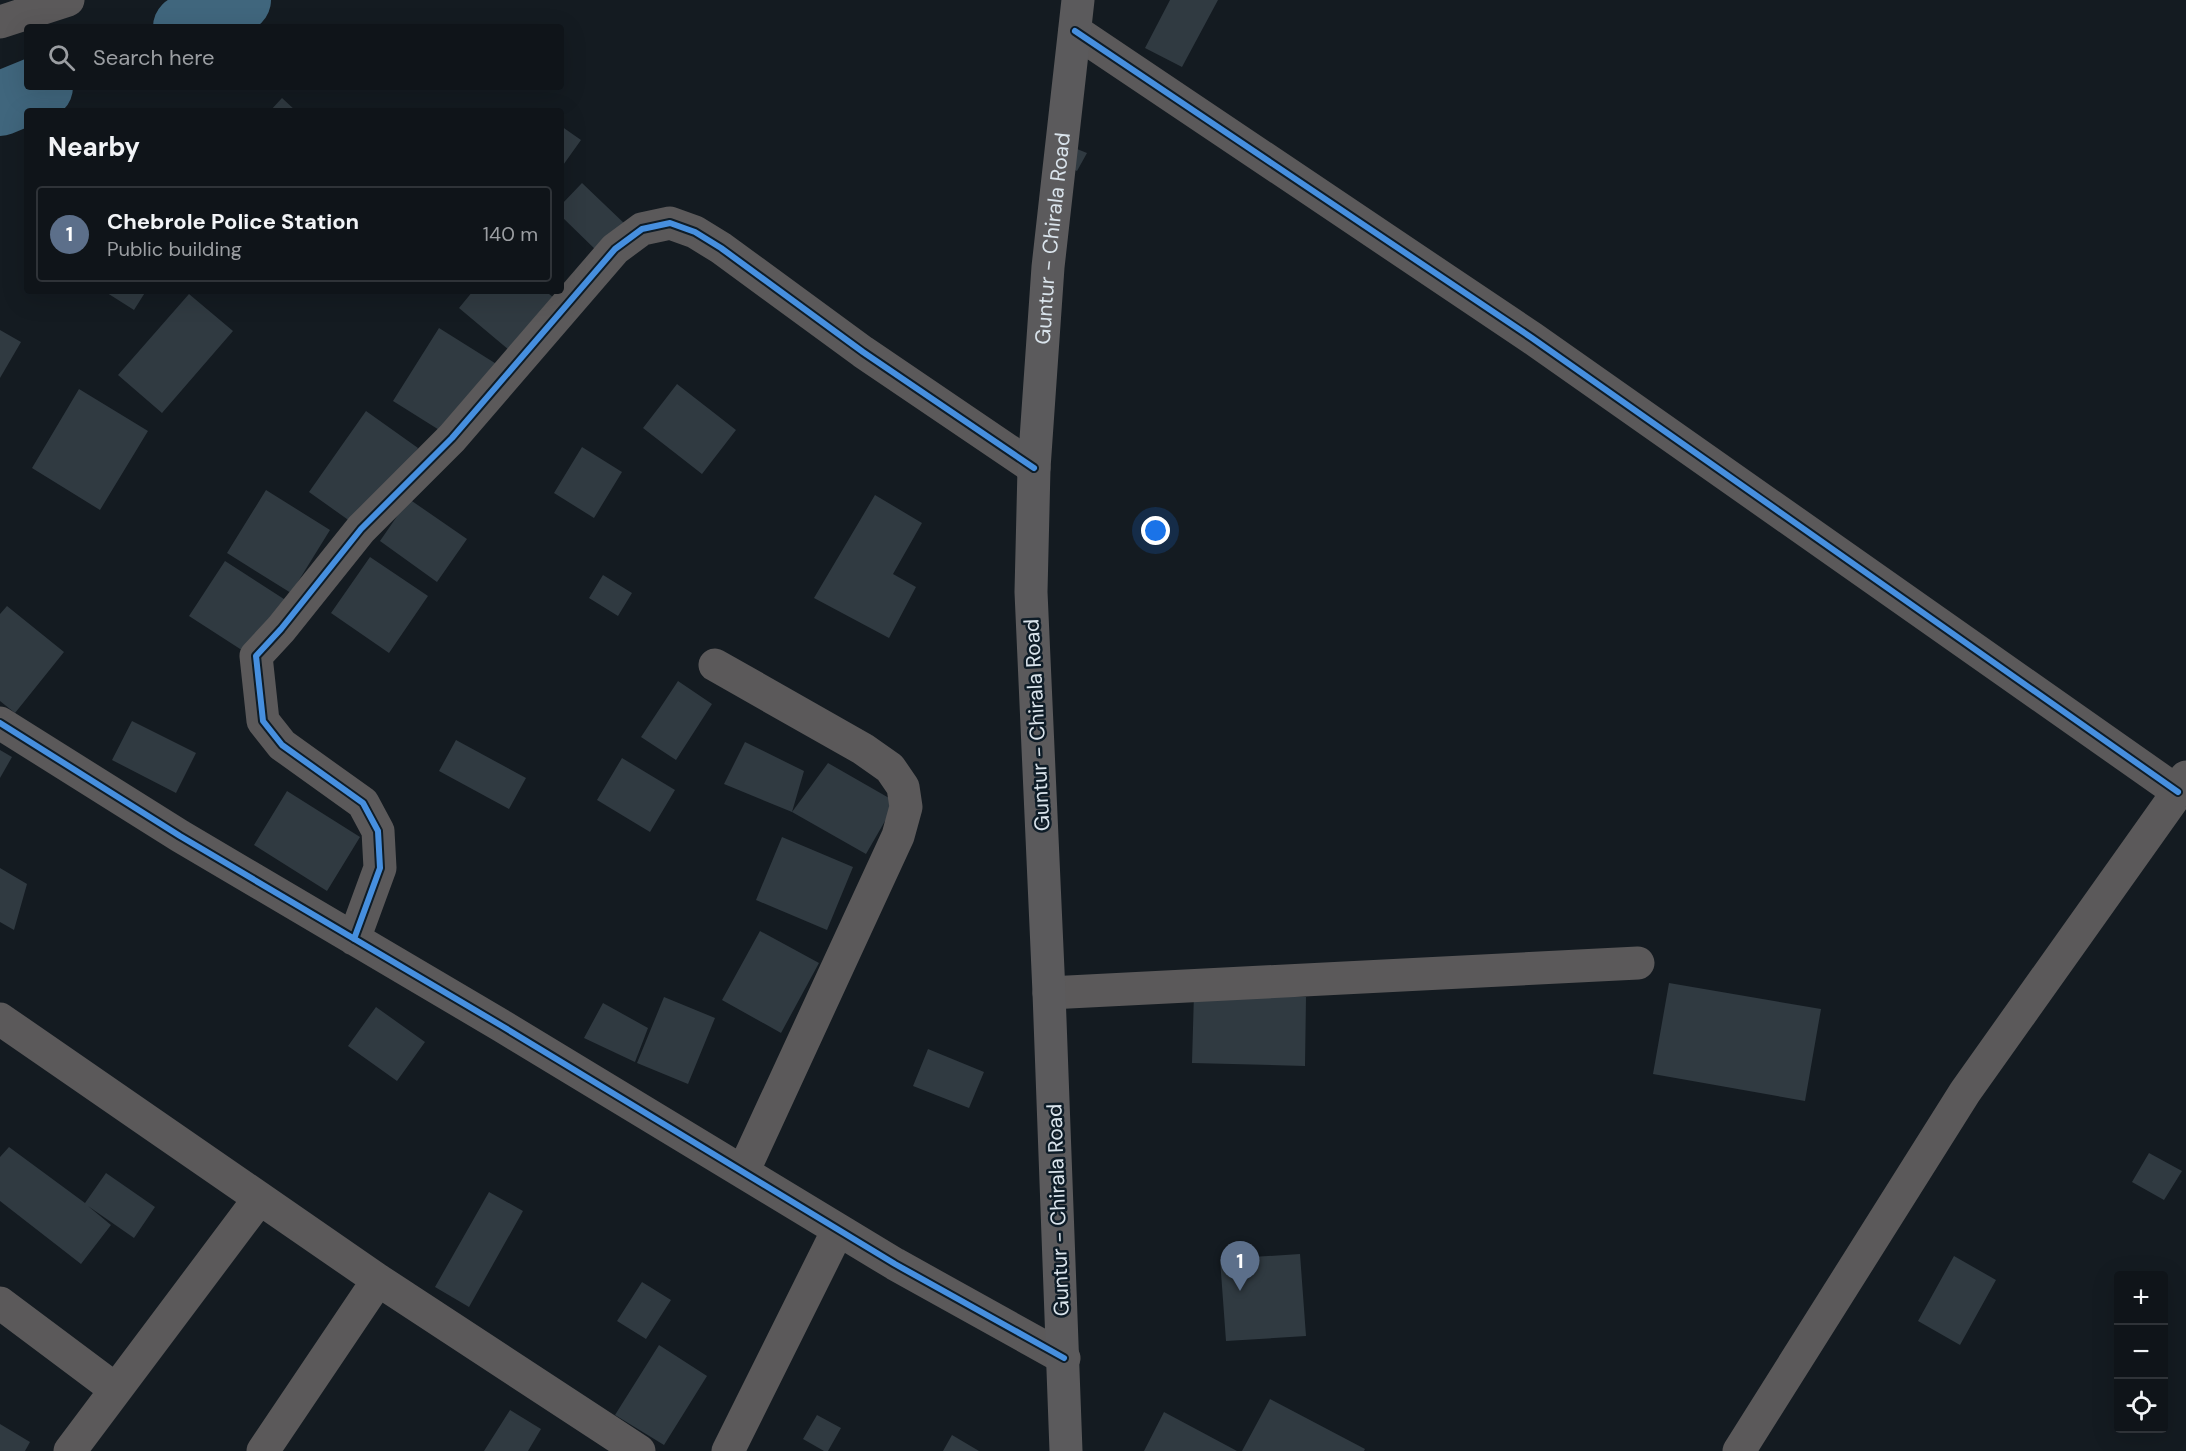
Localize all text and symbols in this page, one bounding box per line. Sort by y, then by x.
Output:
search box [24,24,564,90]
icon: search [45,41,78,74]
text: Search here [93,43,214,72]
text: Nearby [48,130,140,164]
street label: Guntur - Chirala Road [1029,131,1077,345]
text: Chebrole Police Station [107,207,359,236]
text: 1 [66,221,73,247]
text: 140 m [483,221,538,247]
text: Public building [107,236,242,262]
your location [1141,516,1170,545]
street label: Guntur - Chirala Road [1017,618,1057,832]
street label: Guntur - Chirala Road [1040,1103,1076,1317]
pin: 1 [1220,1242,1260,1291]
map controls [2114,1271,2168,1433]
button: + [2114,1271,2168,1325]
button: − [2114,1325,2168,1379]
button: locate [2114,1379,2168,1433]

